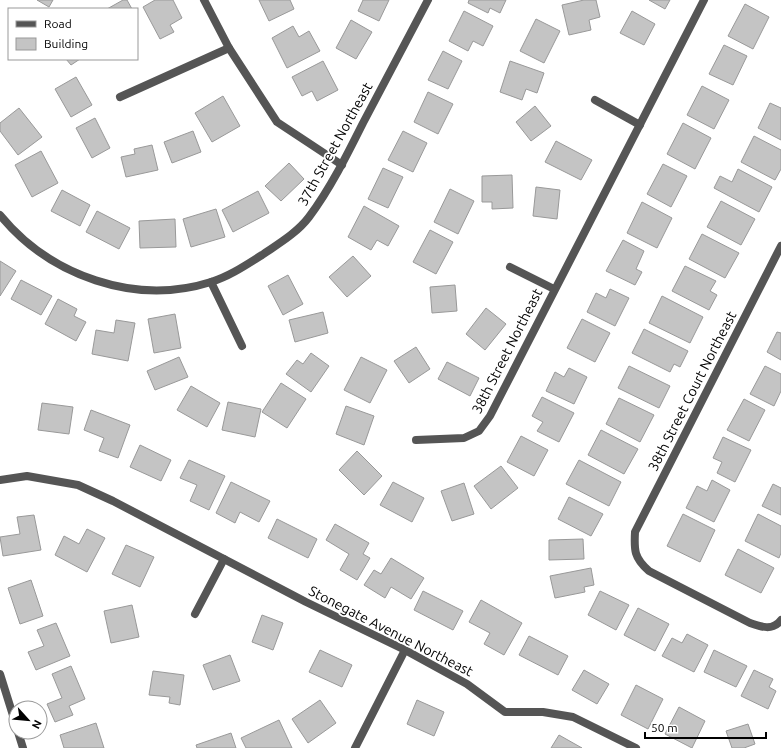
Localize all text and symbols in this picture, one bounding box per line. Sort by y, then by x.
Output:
legend [8,8,138,60]
text: Road [44,17,72,30]
text: Building [44,37,88,50]
street label: 37th Street Northeast [294,79,376,208]
street label: 38th Street Northeast [468,285,546,416]
street label: 38th Street Court Northeast [645,308,740,474]
street label: Stonegate Avenue Northeast [306,583,476,680]
north arrow [8,700,48,740]
scale bar [645,714,766,740]
text: N [30,718,44,731]
text: 50 m [651,721,678,734]

